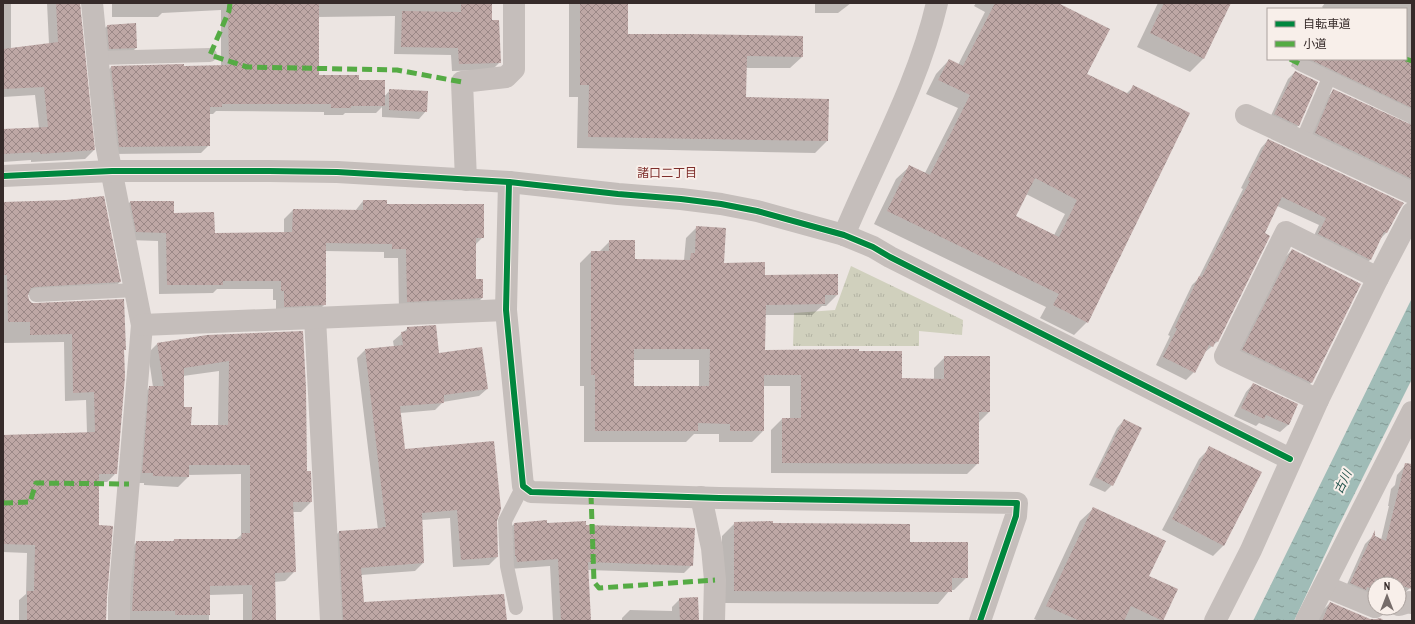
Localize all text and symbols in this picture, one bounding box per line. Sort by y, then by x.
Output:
legend [1267,8,1407,60]
text: 自転車道 [1303,16,1351,32]
text: 小道 [1303,36,1327,52]
district label: 諸口二丁目 [637,165,697,181]
water label: 古川 [1331,466,1356,496]
north arrow [1367,576,1407,616]
text: N [1384,579,1390,593]

